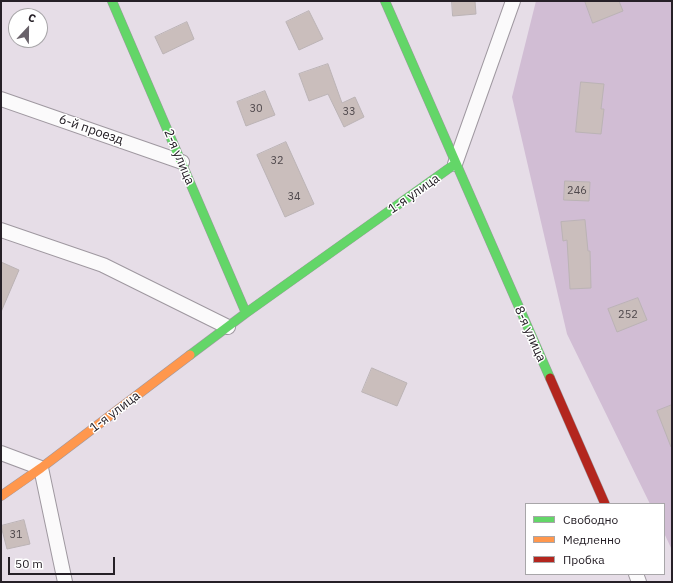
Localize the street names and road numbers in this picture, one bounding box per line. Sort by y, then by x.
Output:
street label: 6-й проезд [57,112,125,148]
street label: 2-я улица [160,127,198,187]
street label: 1-я улица [385,171,443,217]
street label: 8-я улица [511,304,549,364]
street label: 1-я улица [87,388,143,436]

